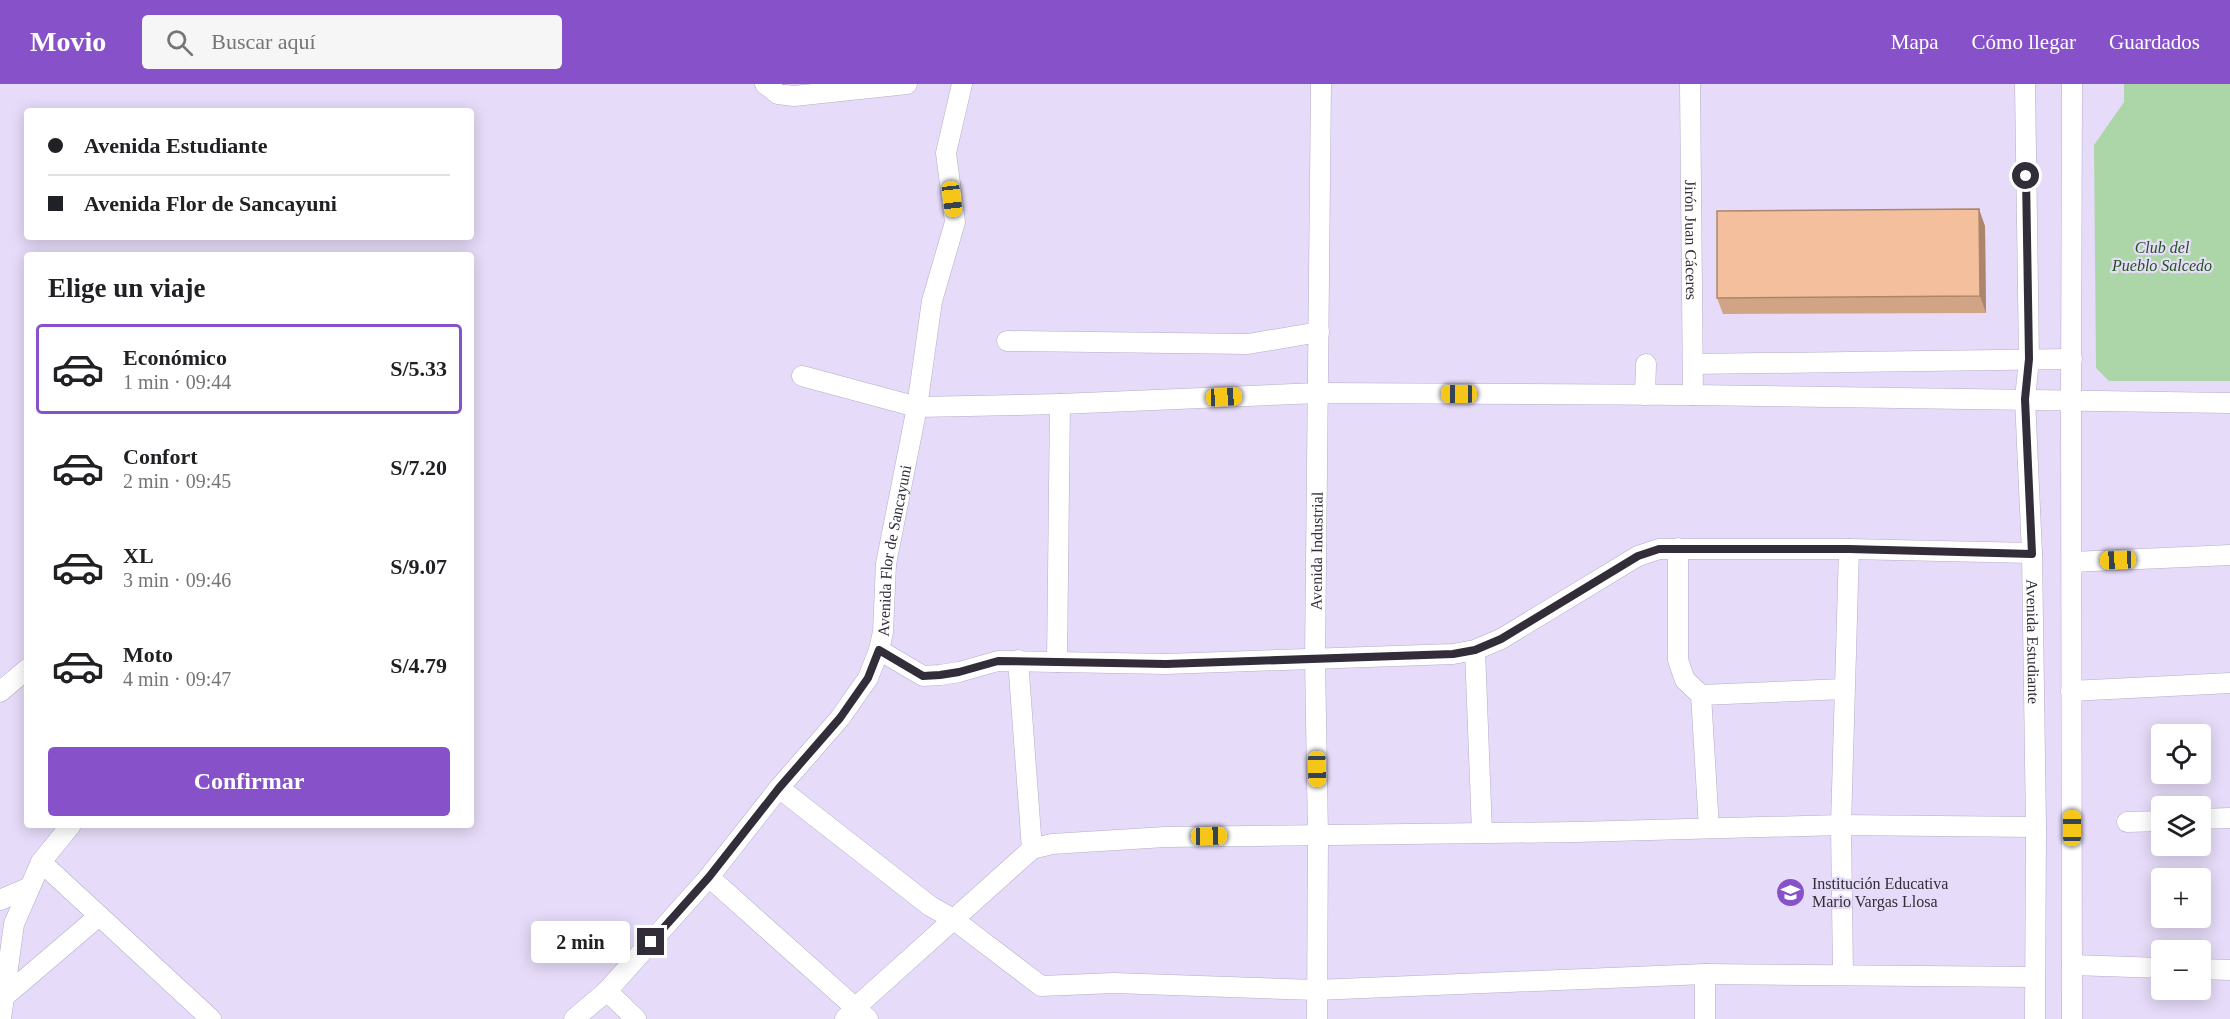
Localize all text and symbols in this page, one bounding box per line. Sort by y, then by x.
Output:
search box [142,15,562,69]
text: Movio [30,26,106,57]
icon: search [163,26,196,59]
text: Buscar aquí [211,29,316,54]
text: Mapa [1891,30,1939,54]
text: Cómo llegar [1972,30,2076,54]
text: Guardados [2109,30,2200,54]
text: Avenida Estudiante [84,133,268,158]
route start [2012,162,2039,189]
car [941,180,963,218]
street label: Jirón Juan Cáceres [1682,180,1700,300]
text: Avenida Flor de Sancayuni [84,191,337,216]
park label: Club del Pueblo Salcedo [2111,239,2212,274]
text: Elige un viaje [48,273,206,303]
icon: car [51,342,105,396]
text: Económico [123,345,227,370]
text: S/5.33 [390,356,447,381]
text: 1 min · 09:44 [123,371,231,393]
car [1441,385,1477,403]
car [1206,387,1242,407]
icon: car [51,441,105,495]
text: Confort [123,444,198,469]
text: S/7.20 [390,455,447,480]
street label: Avenida Flor de Sancayuni [875,463,915,637]
text: 2 min · 09:45 [123,470,231,492]
street label: Avenida Industrial [1308,491,1326,610]
icon: car [51,540,105,594]
text: XL [123,543,154,568]
car [2100,550,2136,570]
text: S/9.07 [390,554,447,579]
text: 3 min · 09:46 [123,569,231,591]
street label: Avenida Estudiante [2023,579,2042,704]
icon: car [51,639,105,693]
text: Moto [123,642,173,667]
text: S/4.79 [390,653,447,678]
text: 4 min · 09:47 [123,668,231,690]
map controls [2151,724,2211,1000]
button: locate [2151,724,2211,784]
button: Confirmar [48,747,450,816]
car [1308,751,1326,787]
button: layers [2151,796,2211,856]
car [2063,810,2081,846]
car [1191,827,1227,845]
button: + [2151,868,2211,928]
place label: Institución Educativa Mario Vargas Llosa [1812,875,1948,911]
school or university icon: Institución Educativa Mario Vargas Llosa [1775,876,1807,908]
callout: 2 min [531,921,630,963]
route end [637,928,664,955]
text: 2 min [556,931,605,953]
button: − [2151,940,2211,1000]

